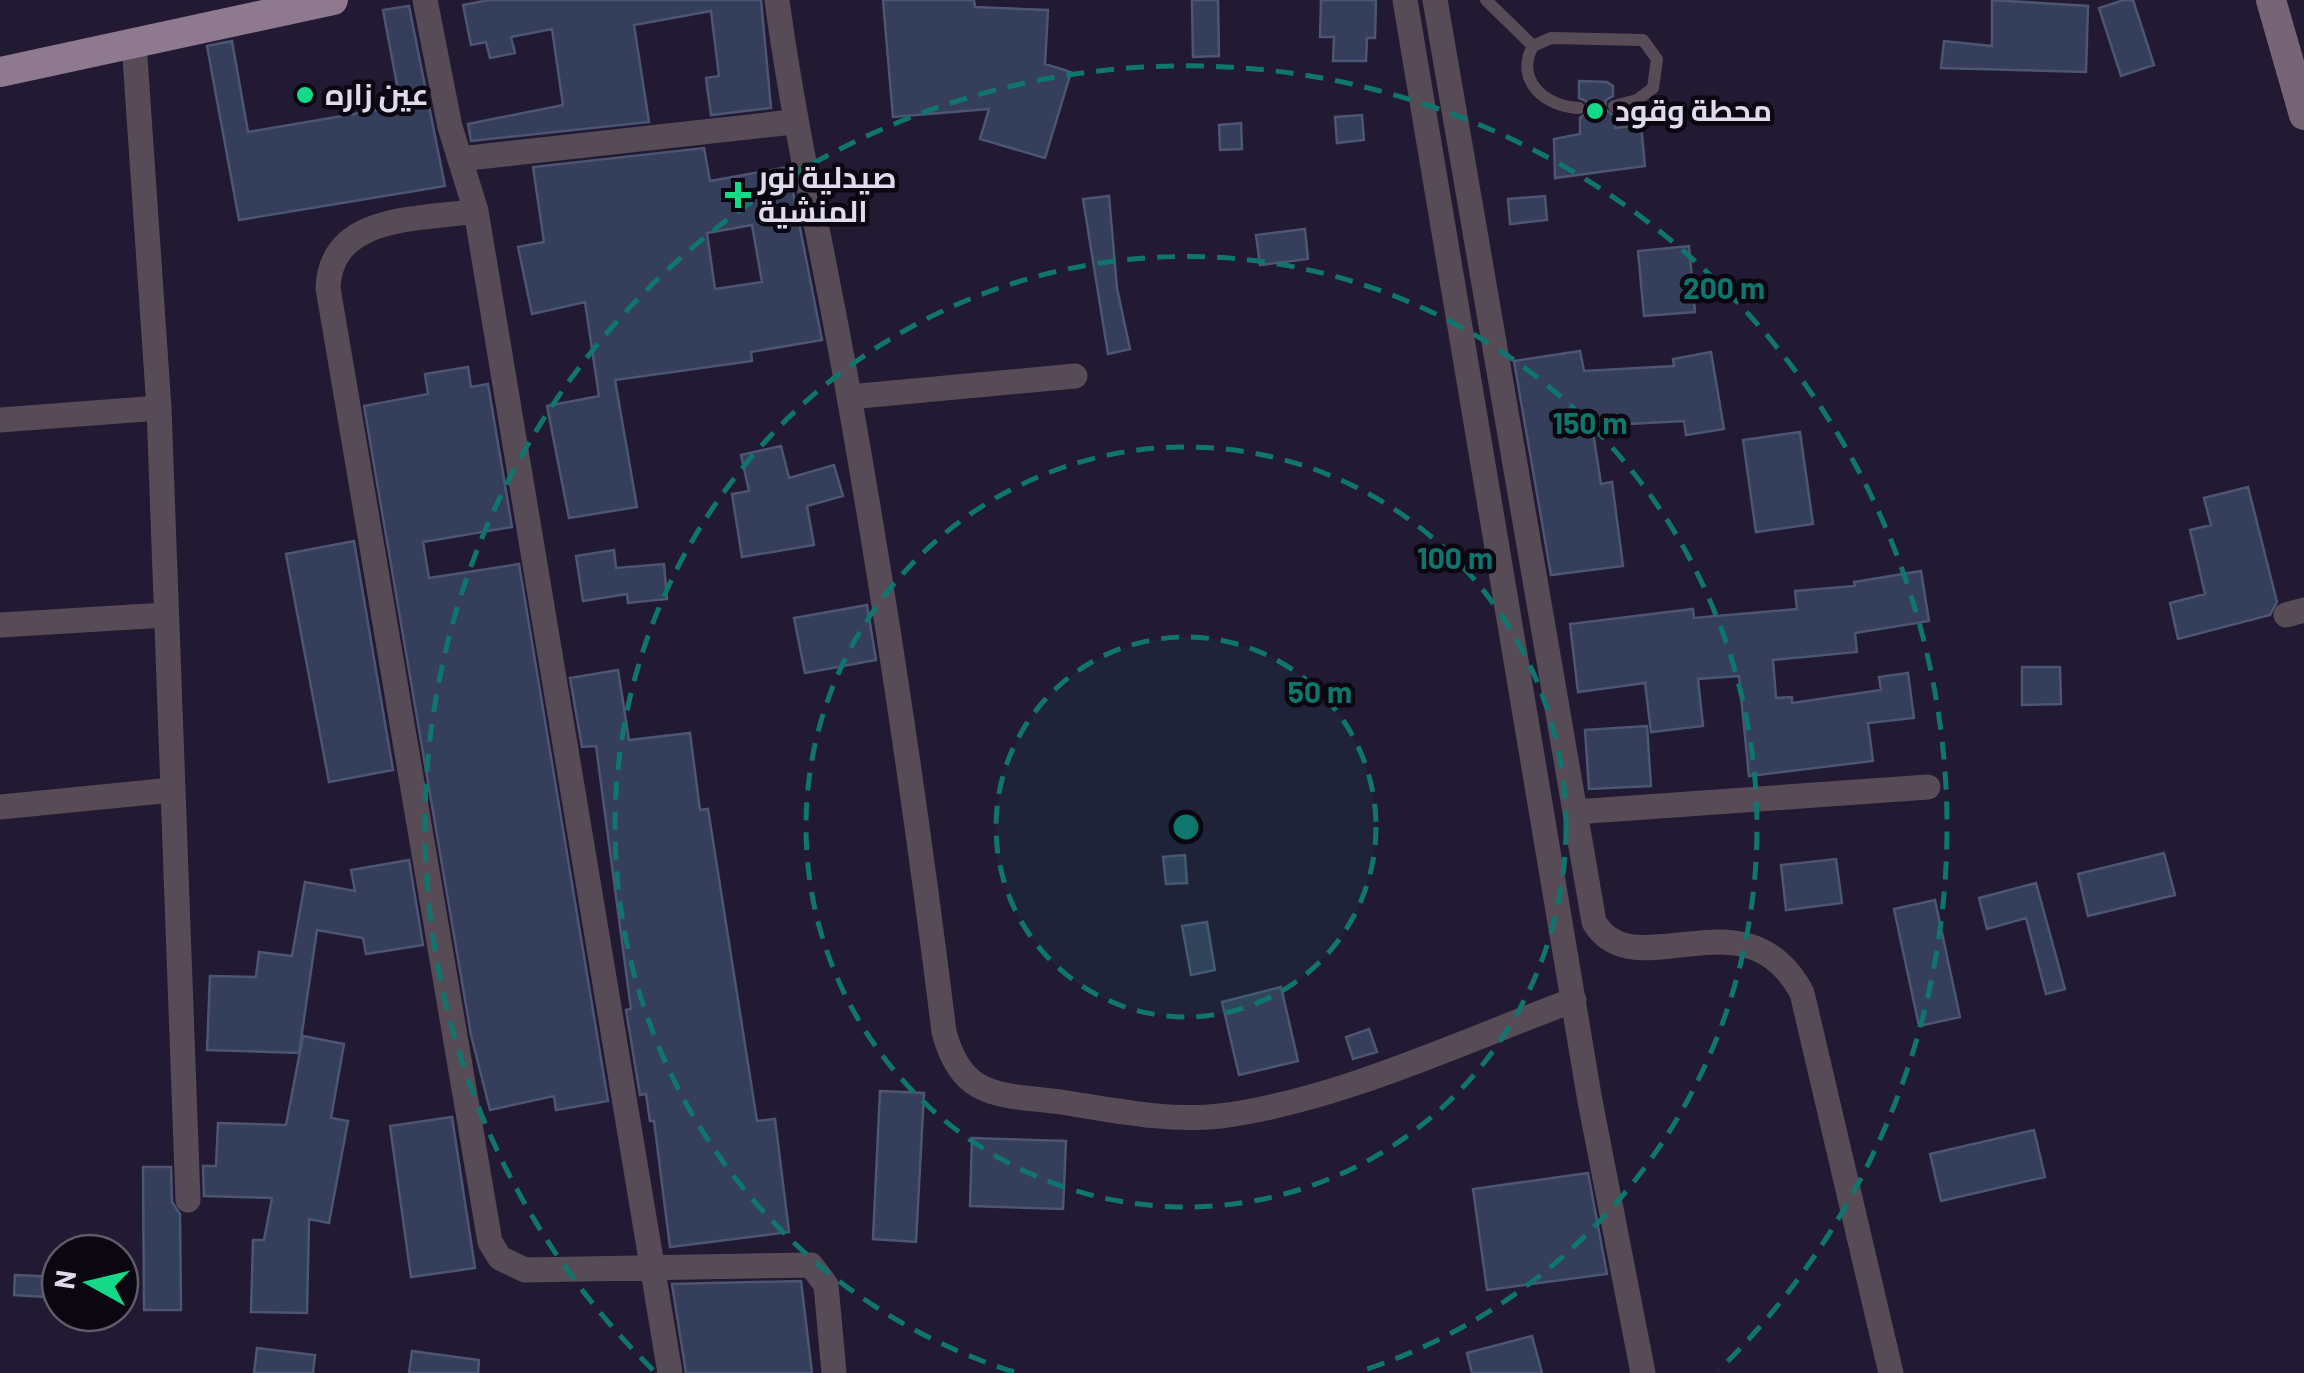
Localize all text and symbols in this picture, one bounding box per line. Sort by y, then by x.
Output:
place label: عين زاره [325,75,429,113]
marker: عين زاره [294,84,316,106]
place label: محطة وقود [1615,91,1772,129]
marker: محطة وقود [1584,100,1606,122]
place label: صيدلية نور المنشية [757,158,897,229]
marker: صيدلية نور المنشية [727,184,749,206]
text: 200 m [1683,269,1765,305]
text: 150 m [1553,404,1627,440]
text: 100 m [1417,539,1493,575]
text: 50 m [1288,673,1352,709]
centre of rings [1168,809,1204,845]
north arrow [40,1233,140,1333]
text: N [46,1268,82,1291]

